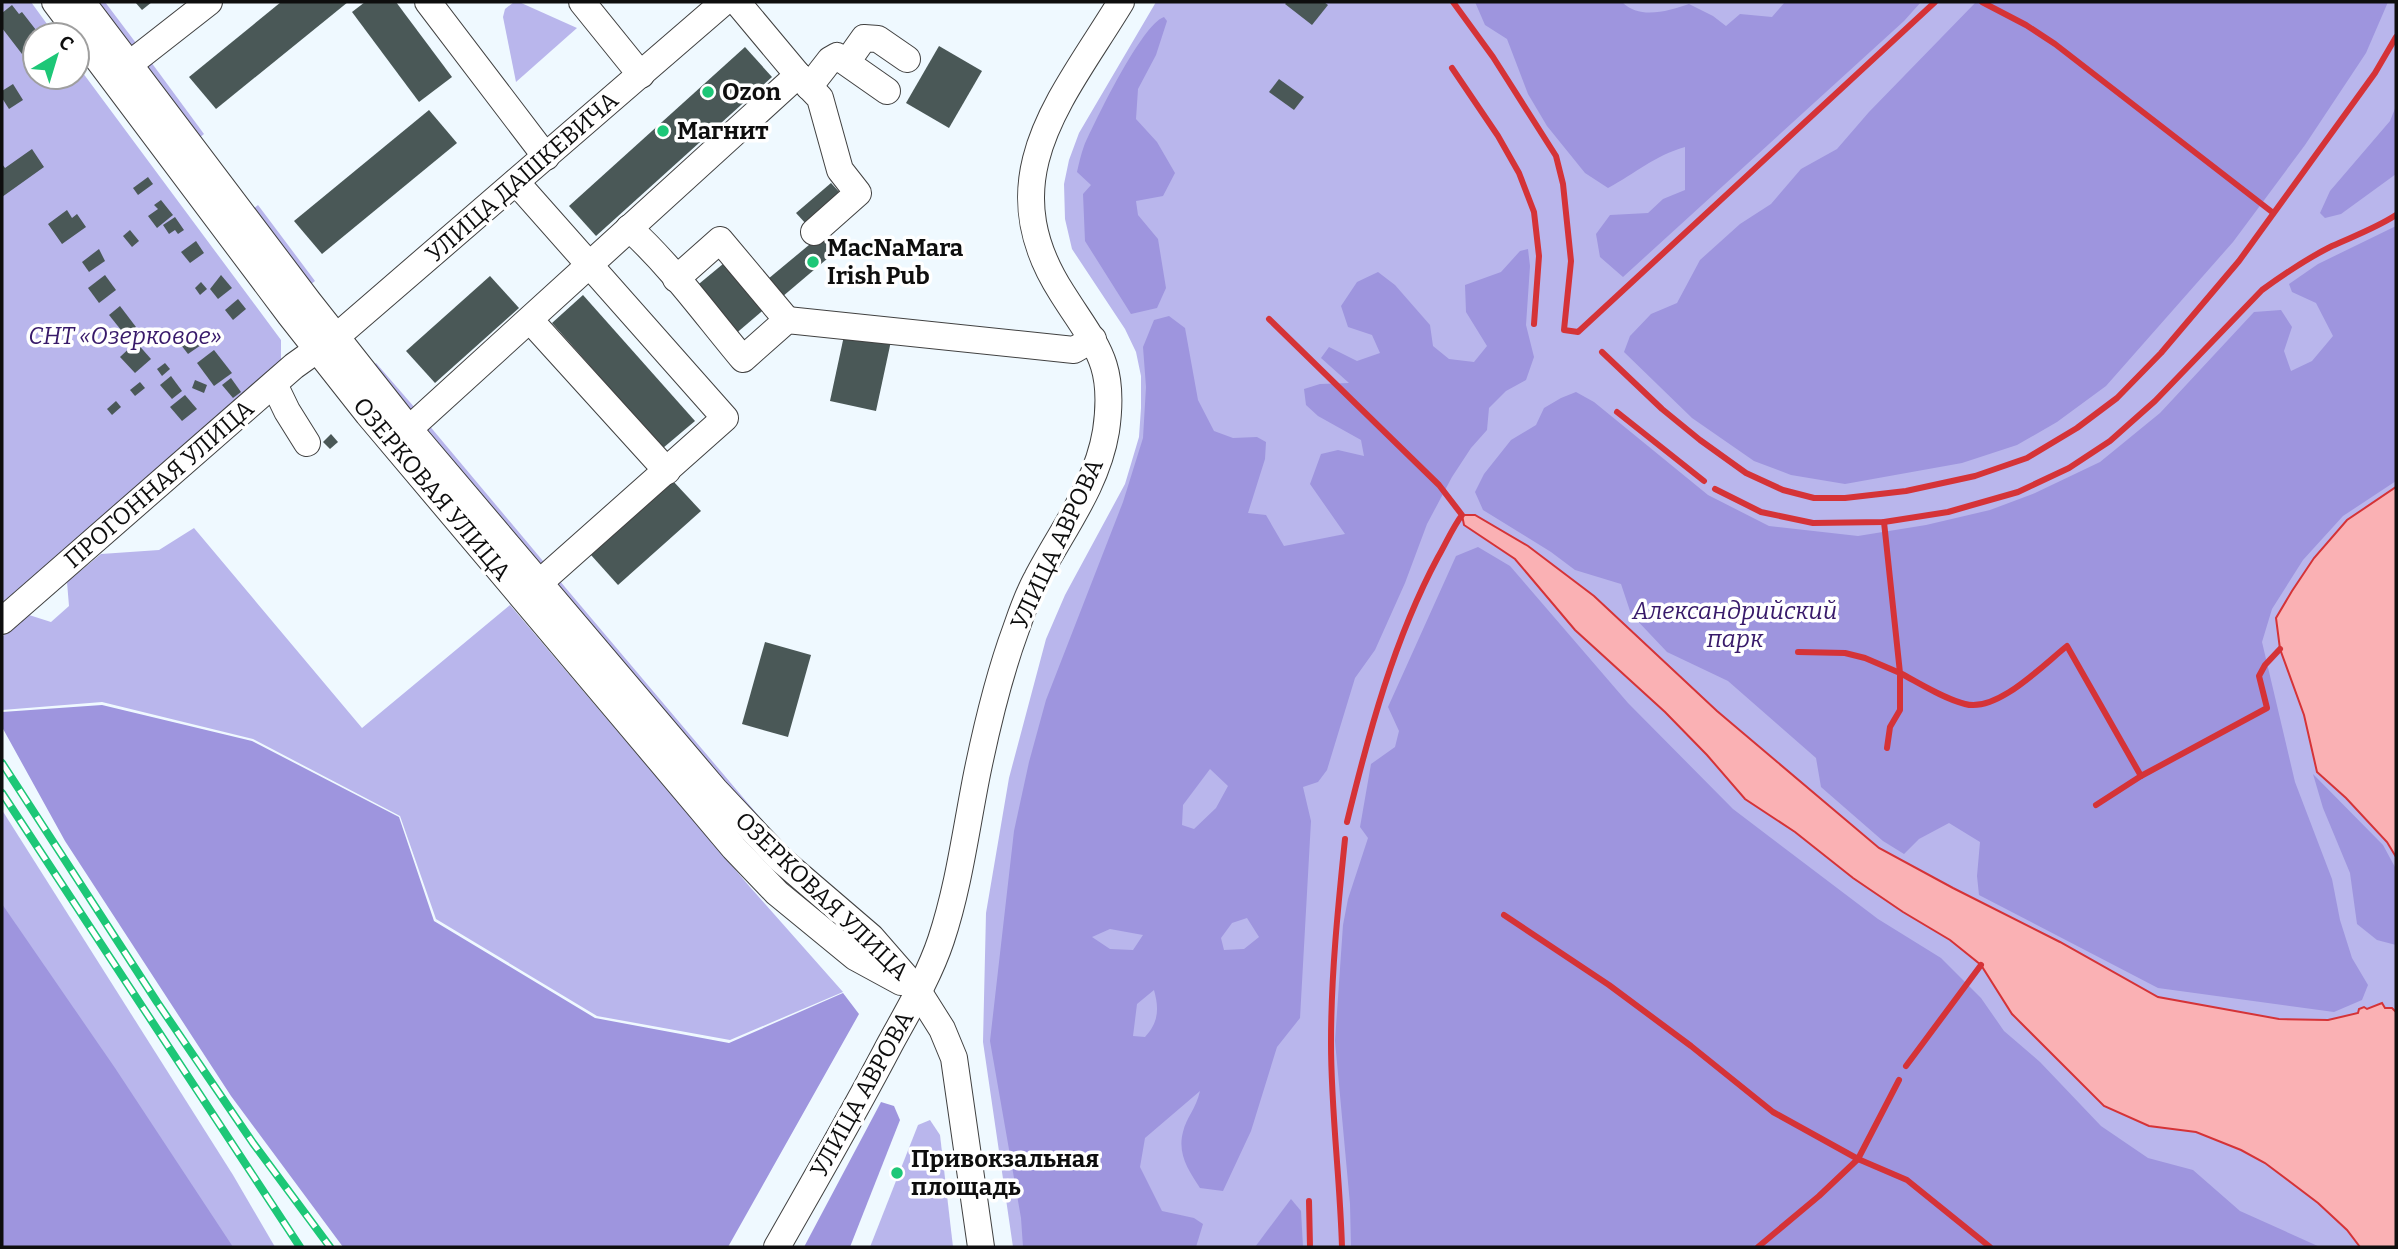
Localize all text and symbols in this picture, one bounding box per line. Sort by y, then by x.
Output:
north arrow [21,21,91,91]
text: С [54,30,78,56]
place label: Ozon [722,78,782,106]
marker: Ozon [700,84,716,100]
street label: УЛИЦА ДАШКЕВИЧА [420,86,624,268]
place label: Магнит [677,117,769,145]
marker: Магнит [655,123,671,139]
place label: MacNaMara Irish Pub [827,234,964,290]
marker: MacNaMara Irish Pub [805,254,821,270]
park label: СНТ «Озерковое» [28,322,222,350]
street label: ОЗЕРКОВАЯ УЛИЦА [347,392,517,586]
street label: ПРОГОННАЯ УЛИЦА [59,394,259,574]
street label: УЛИЦА АВРОВА [1005,454,1109,634]
park label: Александрийский парк [1632,597,1837,653]
street label: ОЗЕРКОВАЯ УЛИЦА [730,806,914,986]
street label: УЛИЦА АВРОВА [805,1006,919,1182]
place label: Привокзальная площадь [911,1145,1099,1201]
marker: Привокзальная площадь [889,1165,905,1181]

